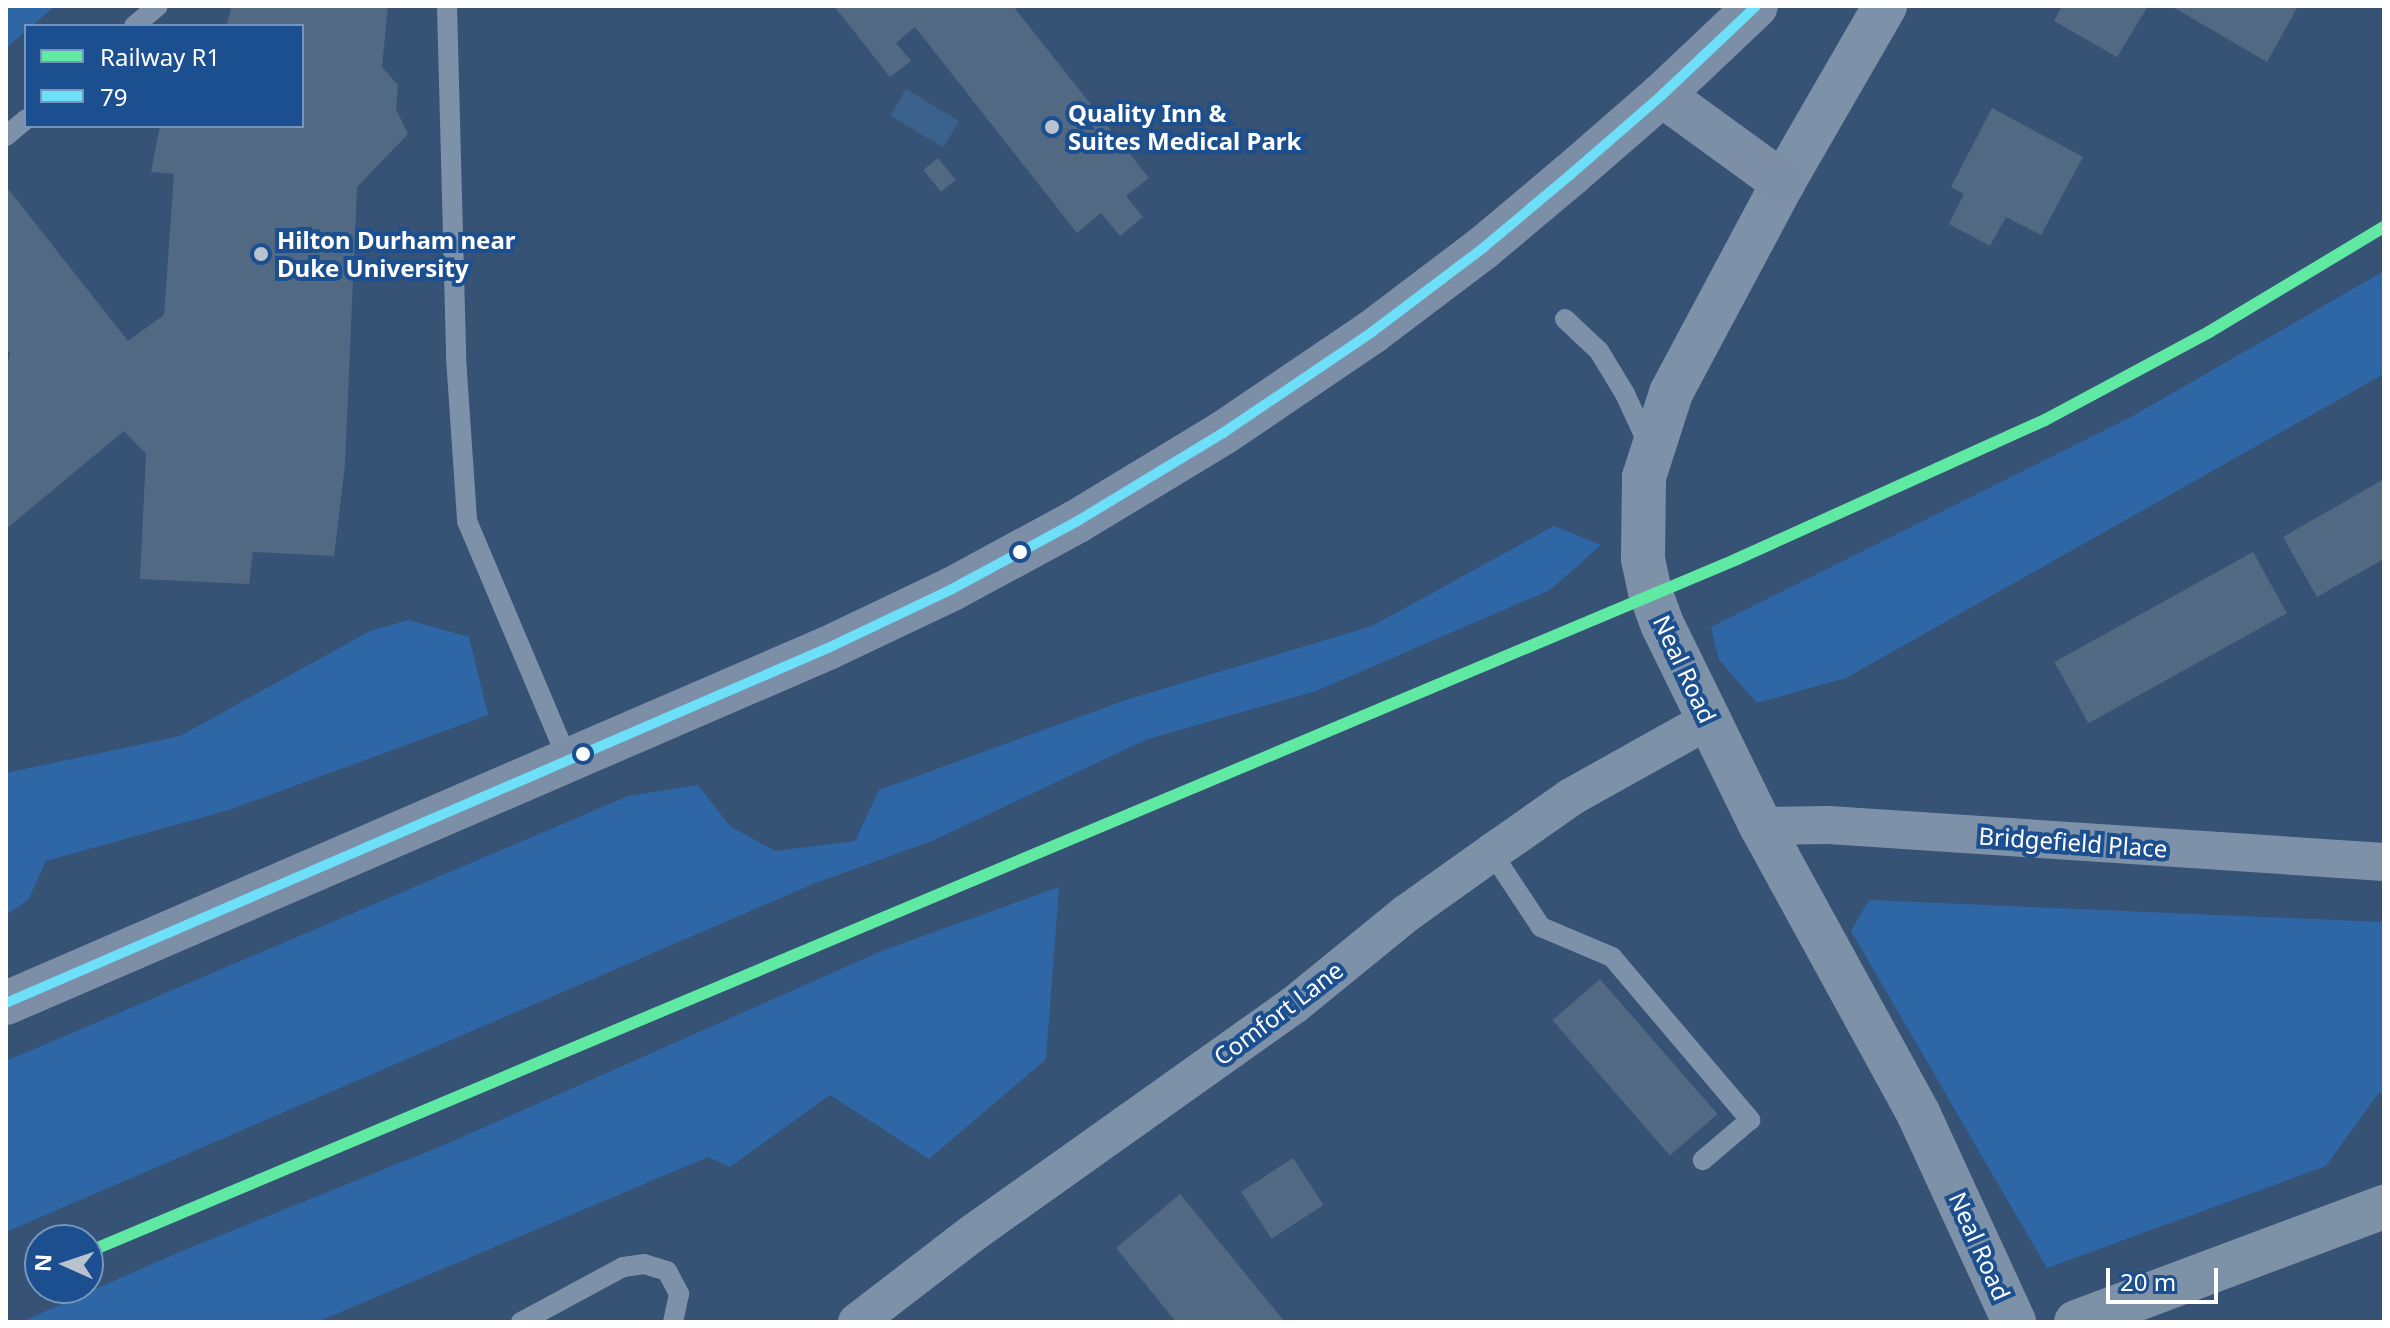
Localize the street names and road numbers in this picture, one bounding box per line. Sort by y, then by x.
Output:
street label: Neal Road [1648,611,1722,727]
street label: Bridgefield Place [1978,821,2168,863]
street label: Comfort Lane [1208,955,1348,1071]
street label: Neal Road [1943,1187,2017,1305]

